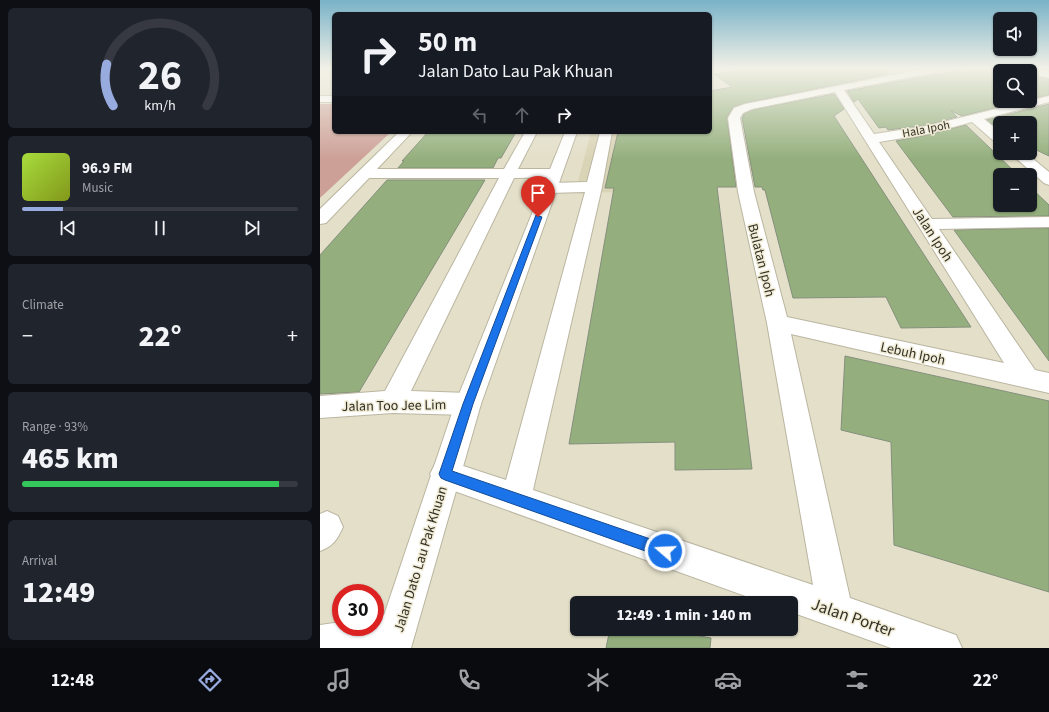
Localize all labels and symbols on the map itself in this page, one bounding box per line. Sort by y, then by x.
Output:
street label: Hala Ipoh [901,117,951,142]
pin [521,176,555,217]
street label: Jalan Ipoh [907,203,957,266]
street label: Bulatan Ipoh [742,221,780,299]
street label: Lebuh Ipoh [878,337,947,371]
street label: Jalan Too Jee Lim [342,395,447,417]
street label: Jalan Dato Lau Pak Khuan [389,484,453,635]
position arrow [644,530,686,572]
speed limit sign: 30 [332,584,384,636]
street label: Jalan Porter [808,593,898,643]

